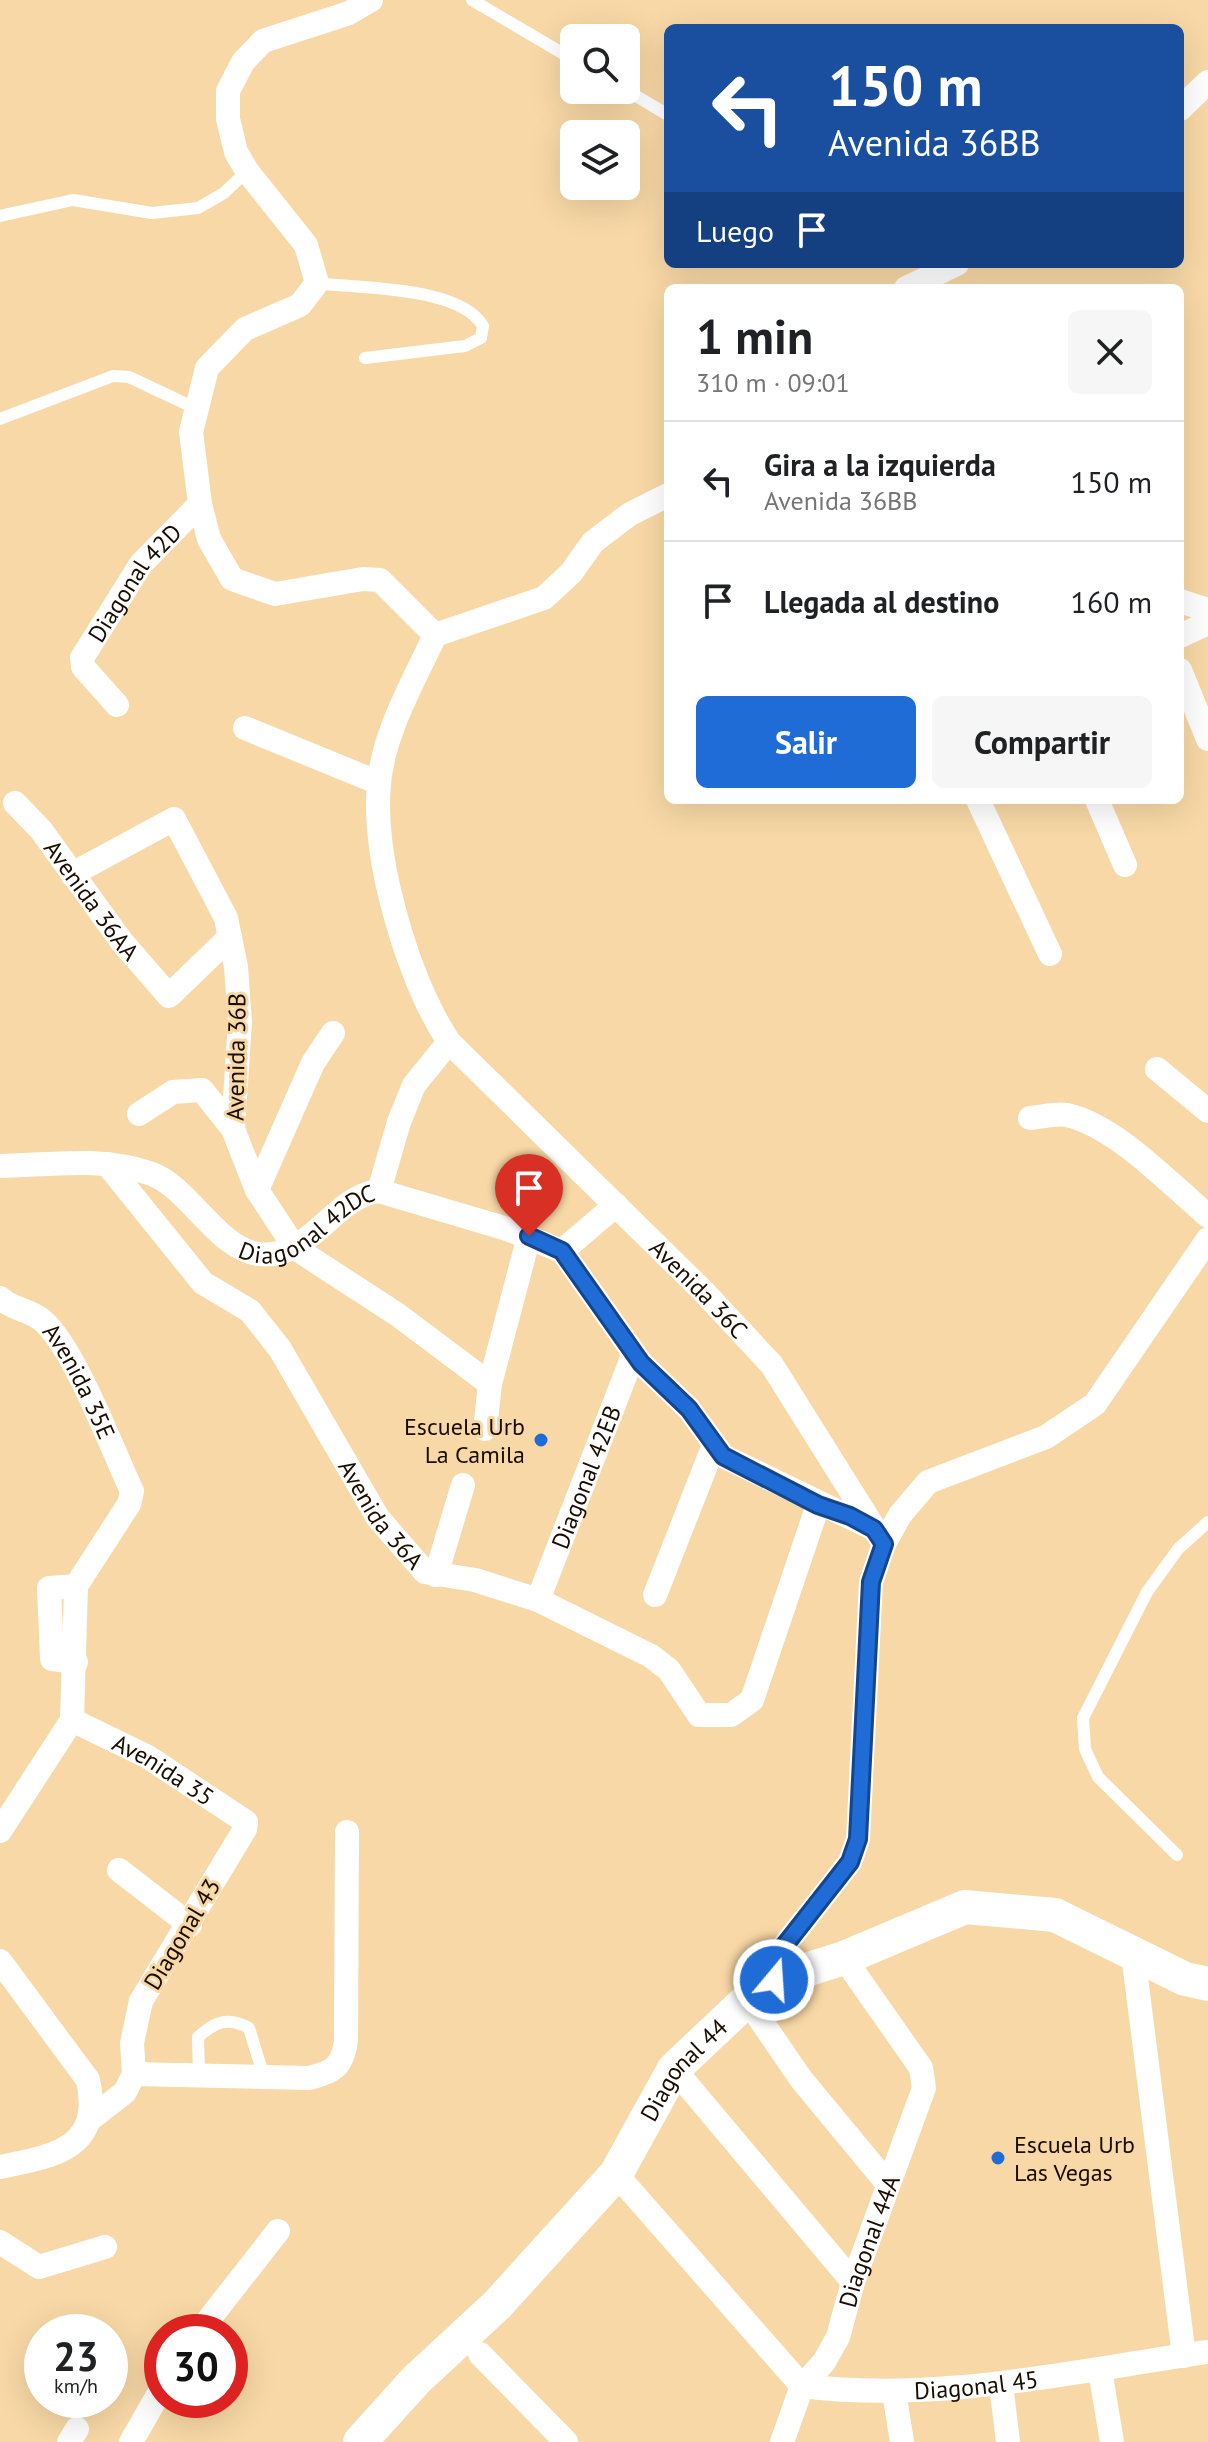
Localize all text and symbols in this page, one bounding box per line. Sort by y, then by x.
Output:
map controls [560,24,640,200]
button: search [560,24,640,104]
text: 150 m [828,49,983,121]
icon: left [696,56,800,160]
text: Avenida 36BB [828,119,1041,166]
button: layers [560,120,640,200]
icon: arrive [790,208,834,252]
text: Luego [696,211,774,250]
text: 1 min [696,305,813,367]
button: close [1068,310,1152,394]
text: 310 m · 09:01 [696,366,850,399]
text: Gira a la izquierda [764,445,996,484]
icon: left [696,459,740,503]
text: 150 m [1071,462,1152,501]
text: Avenida 36BB [764,484,917,517]
street label: Diagonal 42D [80,517,188,648]
icon: arrive [696,579,740,623]
text: Llegada al destino [764,582,999,621]
text: 160 m [1071,582,1152,621]
button: Salir [696,696,916,788]
button: Compartir [932,696,1152,788]
street label: Avenida 36AA [38,834,146,967]
street label: Avenida 36B [219,993,253,1121]
pin [495,1154,563,1236]
icon: arrive [507,1166,551,1210]
street label: Diagonal 42DC [234,1177,379,1270]
street label: Avenida 36C [643,1232,755,1345]
street label: Avenida 35E [36,1316,123,1444]
street label: Diagonal 42EB [544,1401,628,1553]
place label: Escuela Urb La Camila [404,1411,525,1470]
marker: Escuela Urb La Camila [532,1431,550,1449]
street label: Avenida 36A [332,1454,431,1575]
street label: Avenida 35 [108,1727,220,1812]
street label: Diagonal 43 [137,1873,227,1995]
position arrow [732,1938,816,2022]
street label: Diagonal 44 [633,2011,734,2126]
place label: Escuela Urb Las Vegas [1014,2129,1135,2188]
marker: Escuela Urb Las Vegas [989,2149,1007,2167]
street label: Diagonal 44A [831,2171,906,2311]
speed limit sign: 30 [144,2314,248,2418]
text: 23 [53,2330,99,2382]
street label: Diagonal 45 [913,2363,1040,2406]
text: km/h [54,2373,98,2399]

